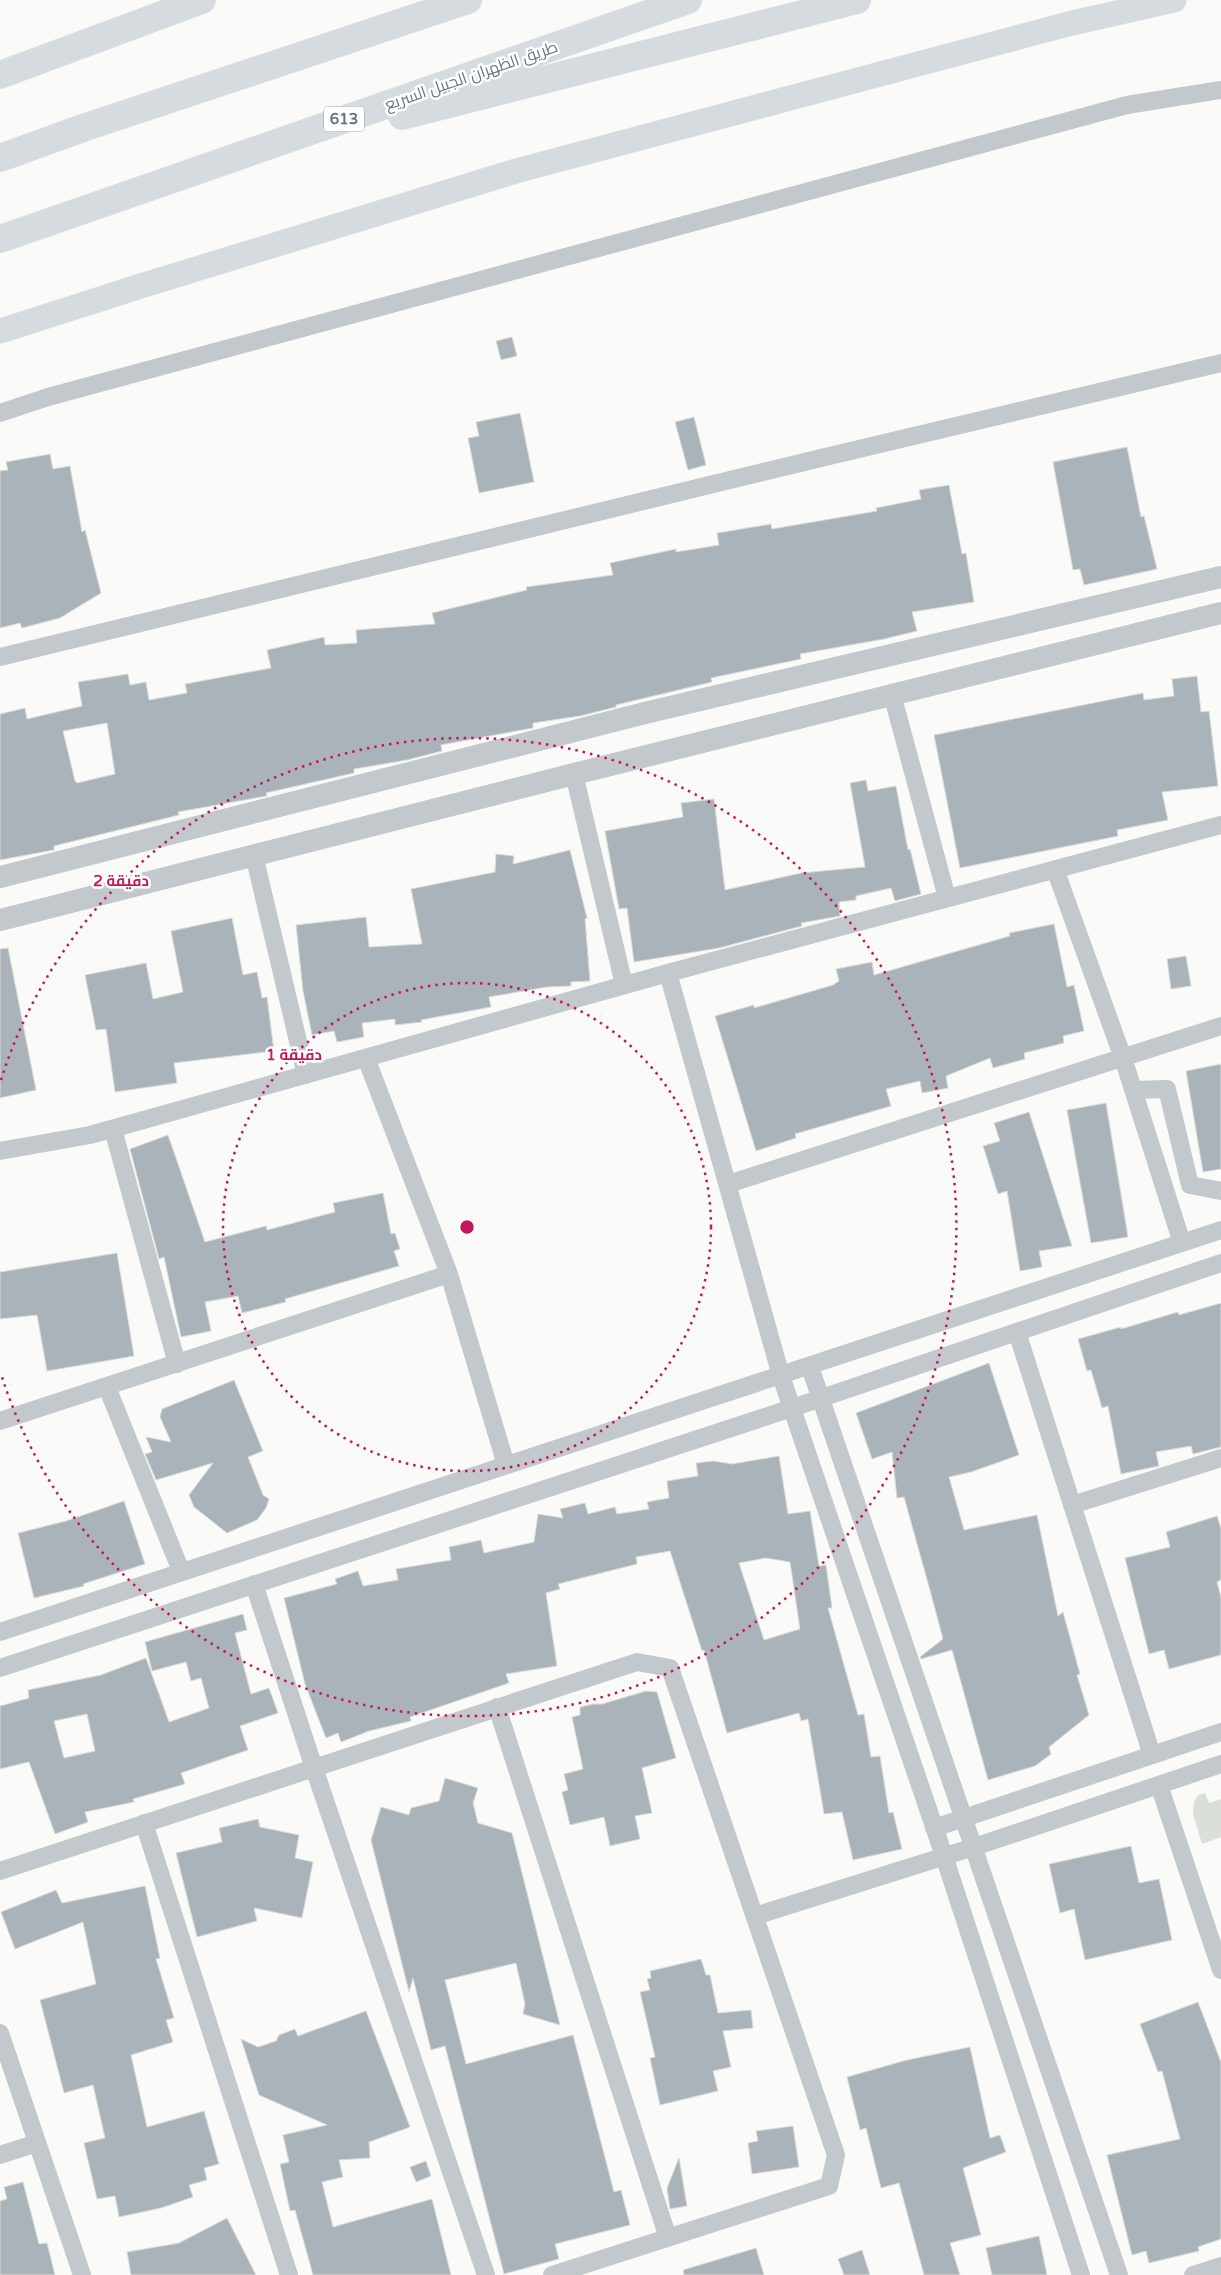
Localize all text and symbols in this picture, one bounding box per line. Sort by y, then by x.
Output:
street label: طريق الظهران الجبيل السريع [382,37,561,116]
road number: 613 [324,106,364,132]
text: 2 دقيقة [93,872,149,890]
text: 1 دقيقة [266,1046,322,1064]
centre of rings [458,1218,476,1236]

